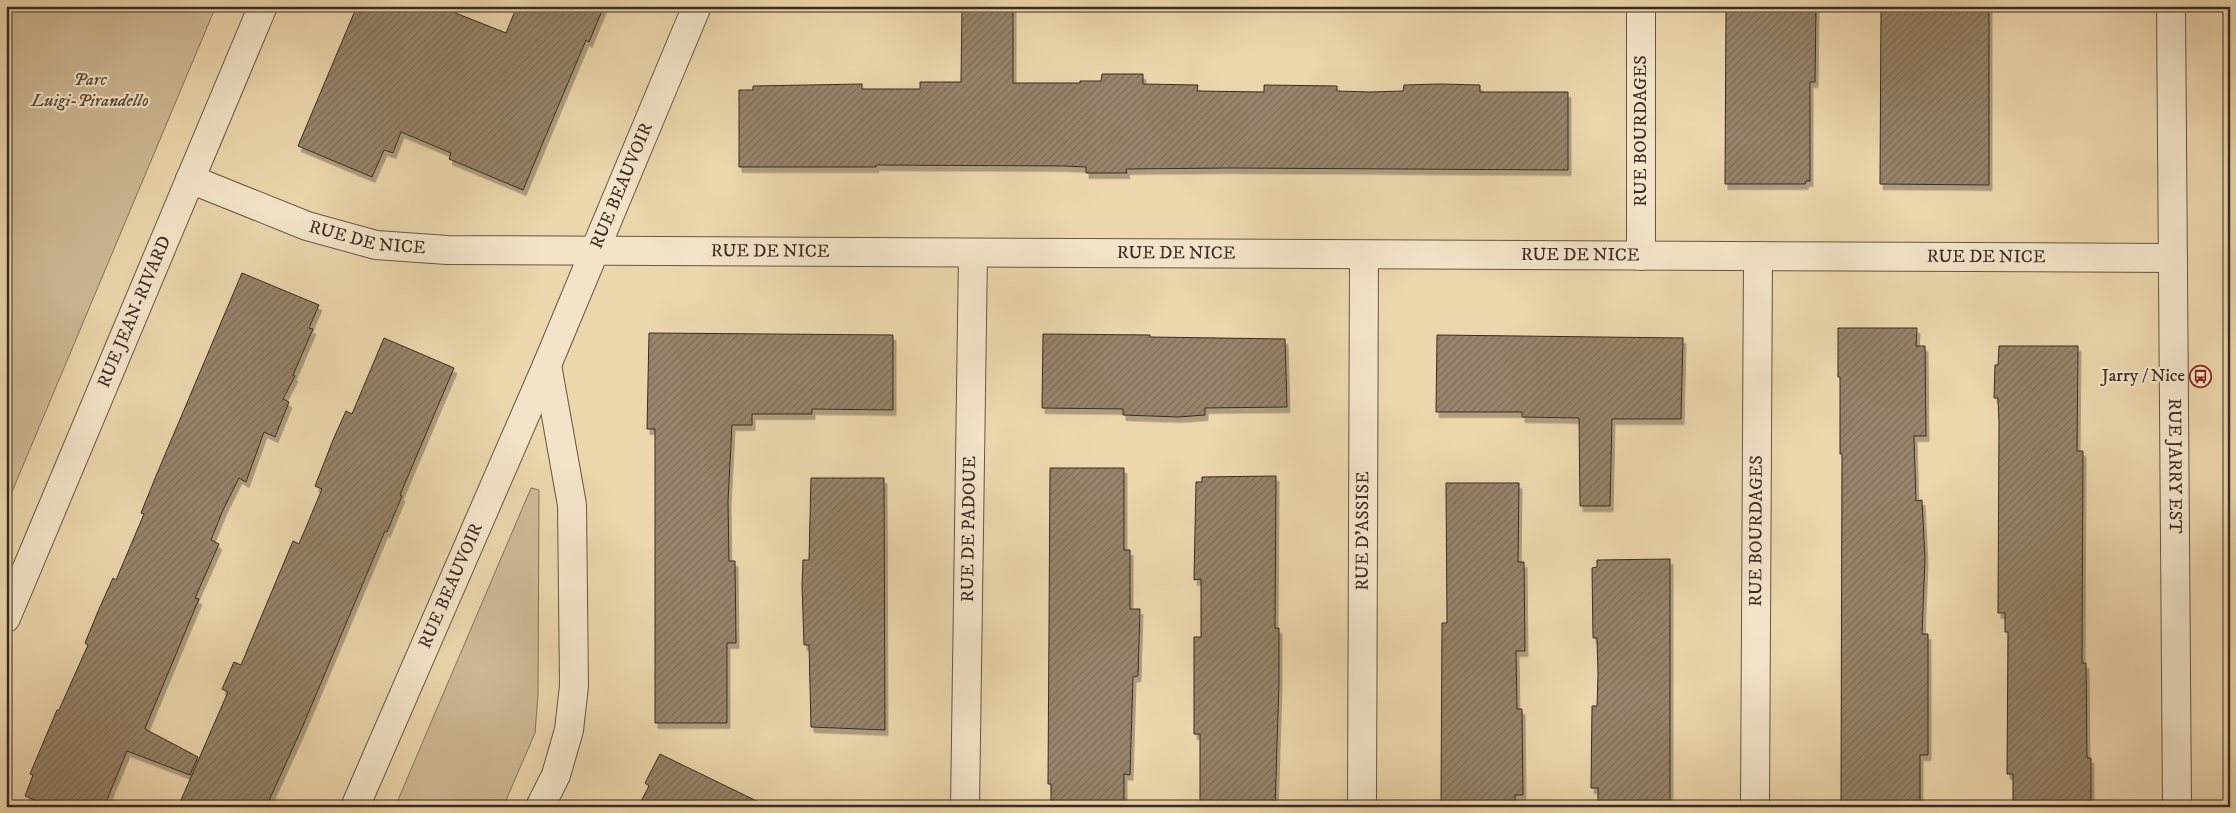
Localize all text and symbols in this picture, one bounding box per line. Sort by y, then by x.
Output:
street label: RUE BOURDAGES [1630,55,1652,207]
park label: Parc Luigi-Pirandello [30,69,149,112]
street label: RUE BEAUVOIR [586,120,658,252]
street label: RUE DE NICE [307,216,427,259]
street label: RUE JEAN-RIVARD [93,233,176,391]
street label: RUE DE NICE [711,240,830,263]
street label: RUE DE NICE [1117,242,1236,265]
street label: RUE DE NICE [1521,244,1640,267]
street label: RUE DE NICE [1927,246,2046,268]
bus stop icon: Jarry / Nice [2189,364,2213,388]
place label: Jarry / Nice [2100,365,2185,387]
street label: RUE JARRY EST [2163,398,2186,534]
street label: RUE BOURDAGES [1745,455,1768,607]
street label: RUE DE PADOUE [957,456,981,602]
street label: RUE D'ASSISE [1352,471,1374,591]
street label: RUE BEAUVOIR [414,520,488,652]

